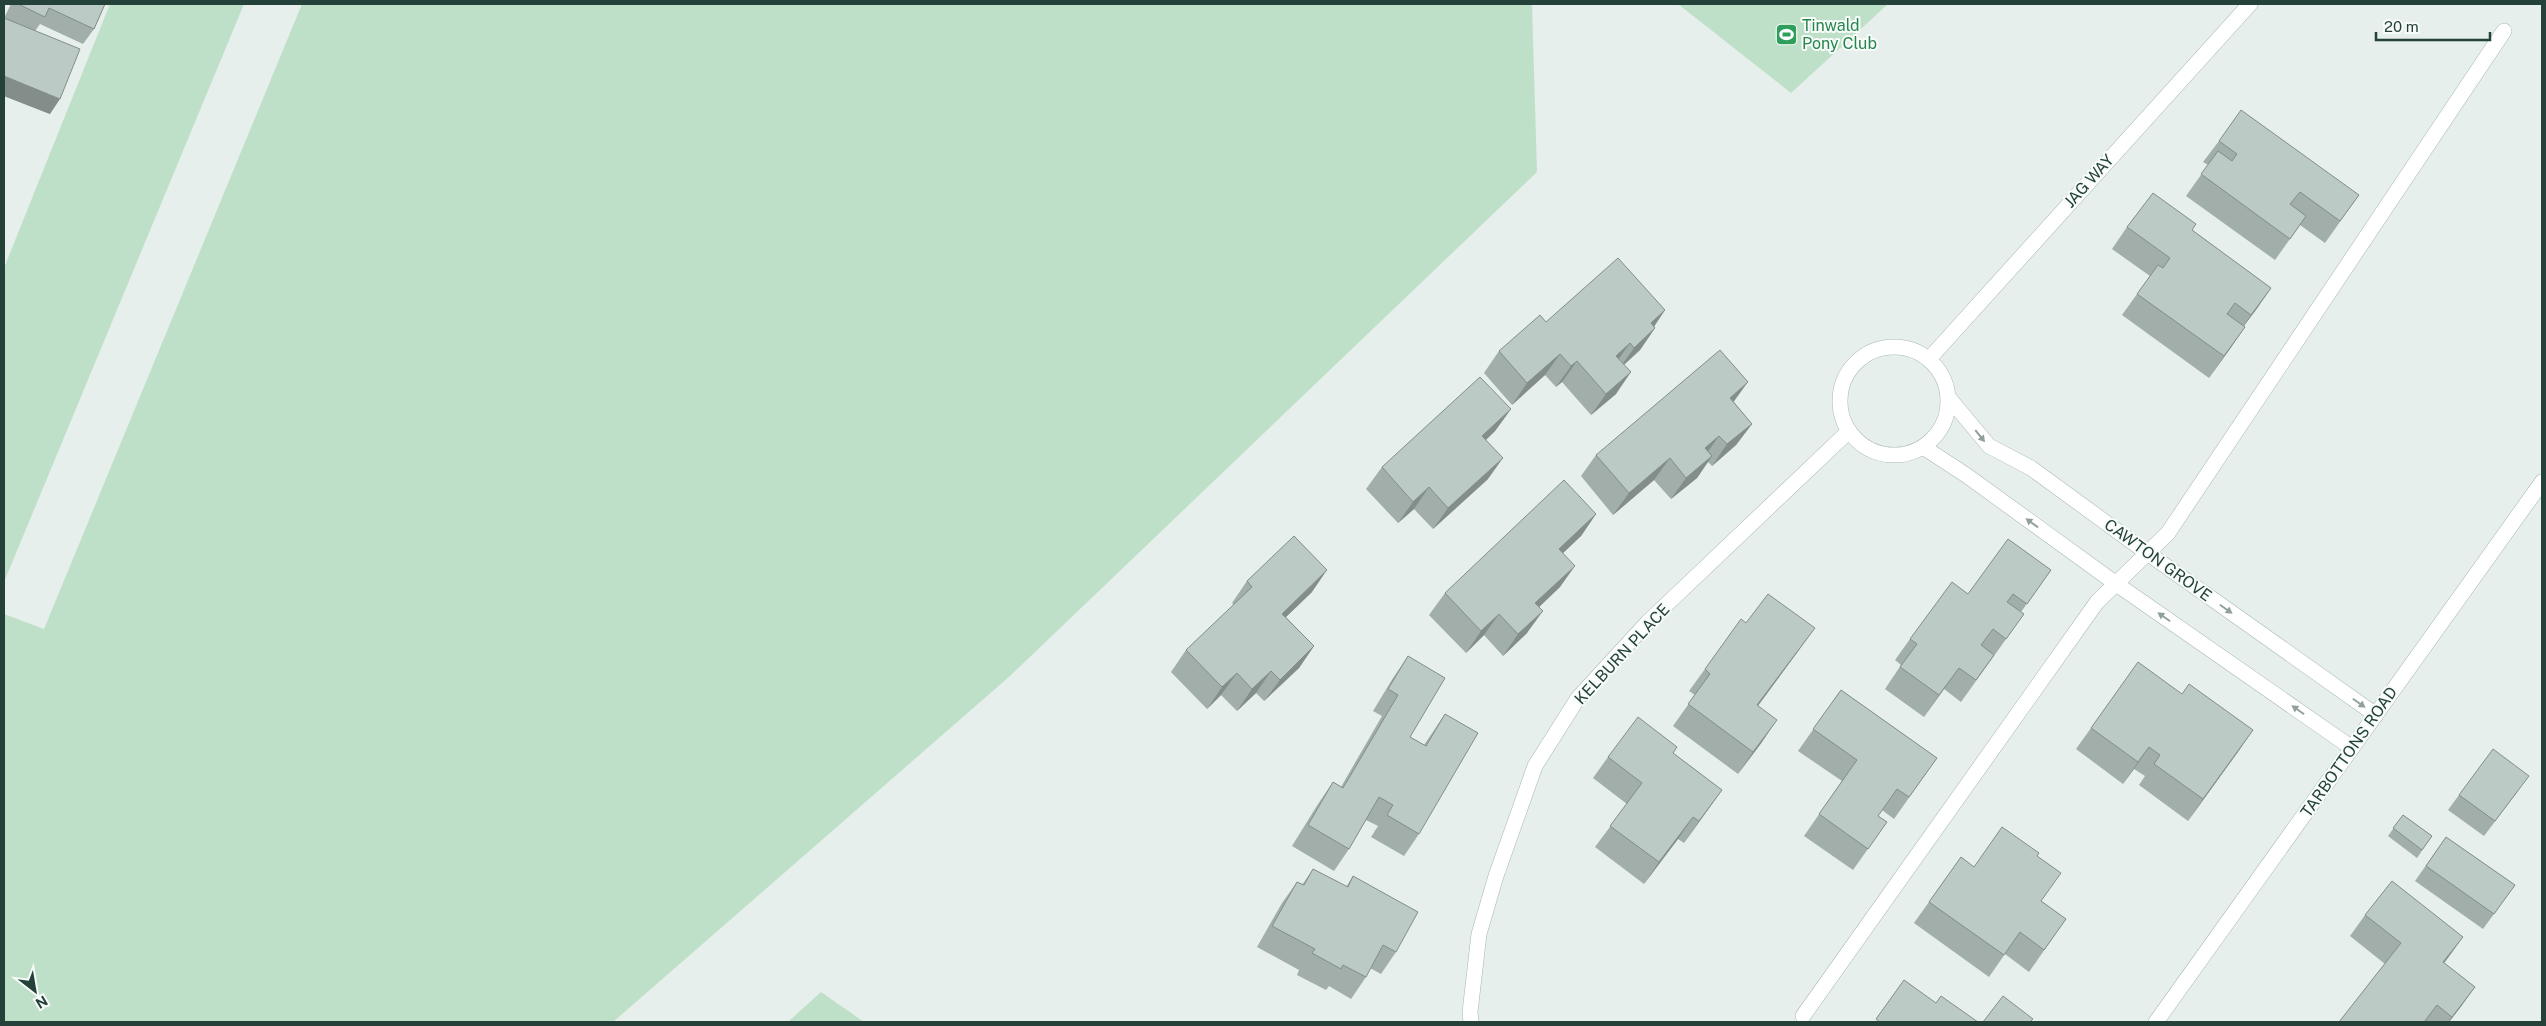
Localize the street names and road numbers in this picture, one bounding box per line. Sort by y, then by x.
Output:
street label: JAG WAY [2060,150,2118,212]
street label: CAWTON GROVE [2101,515,2215,605]
street label: KELBURN PLACE [1571,600,1673,708]
street label: TARBOTTONS ROAD [2297,683,2401,821]

